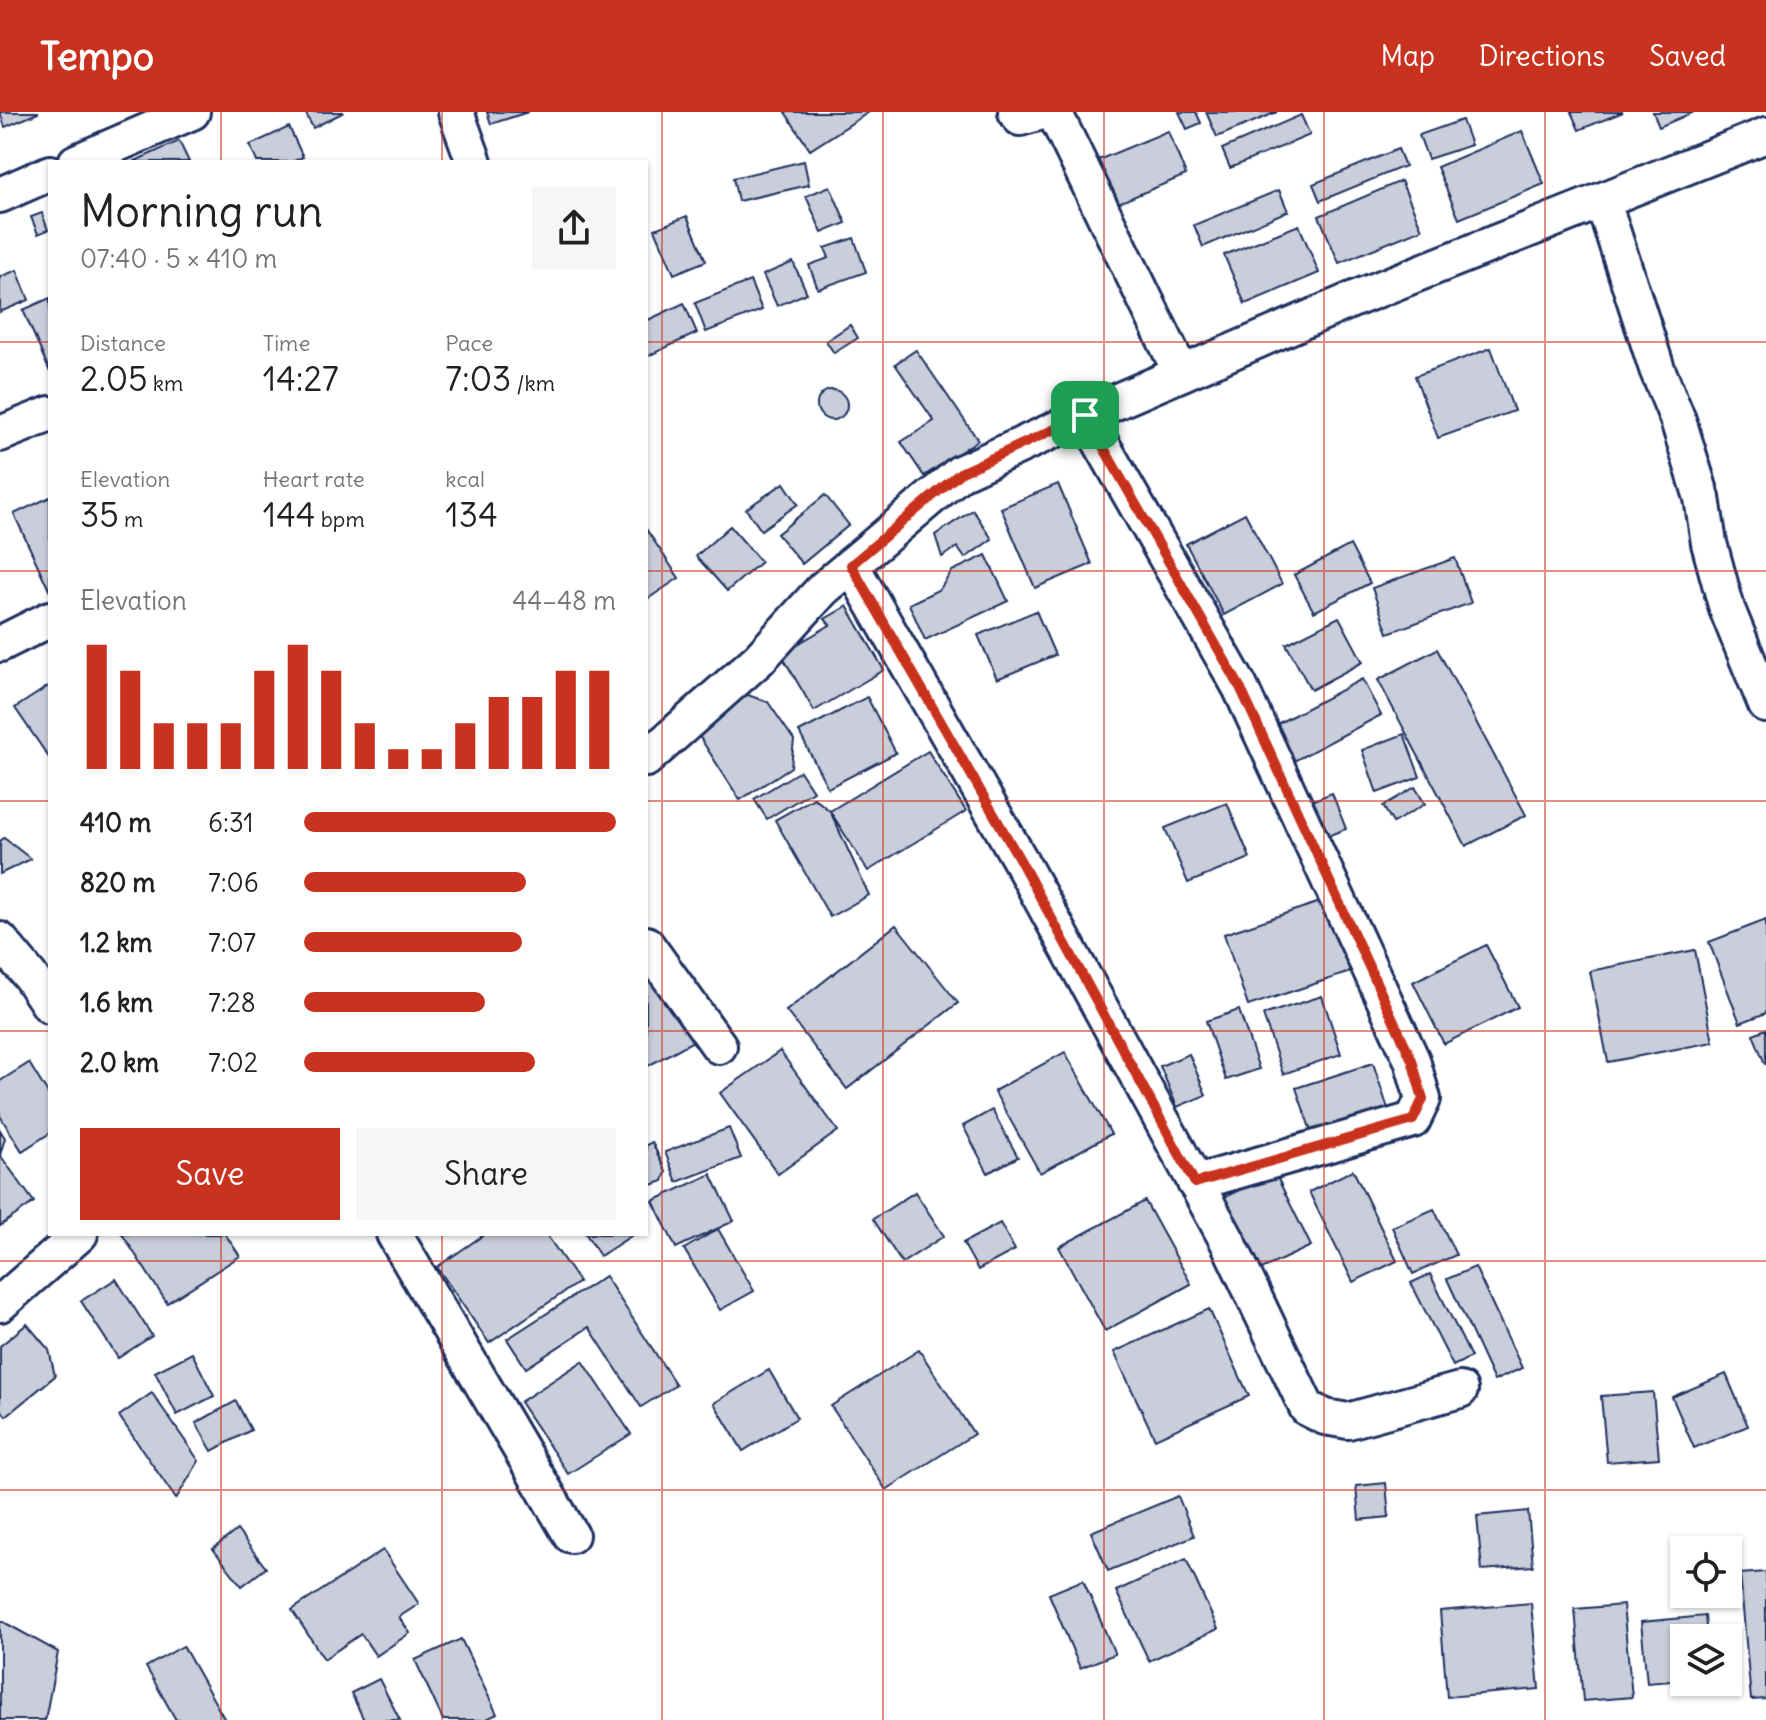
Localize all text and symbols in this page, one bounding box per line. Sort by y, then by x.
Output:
text: Tempo [40,33,154,80]
text: Map [1380,38,1435,74]
text: Directions [1479,38,1605,74]
text: Saved [1649,38,1726,74]
text: Morning run [80,184,323,239]
button: share [532,186,616,270]
text: 07:40 · 5 × 410 m [80,242,277,275]
text: Distance [80,329,166,357]
text: Time [263,329,310,357]
text: Pace [445,329,493,357]
text: 2.05 [80,357,148,400]
text: 14:27 [263,357,339,400]
text: 7:03 [445,357,511,400]
text: km [148,369,183,397]
text: /km [511,369,555,397]
pin [1051,381,1119,449]
icon: arrive [1063,393,1107,437]
text: Elevation [80,465,170,493]
text: Heart rate [263,465,365,493]
text: kcal [445,465,485,493]
text: 35 [80,493,119,536]
text: 144 [263,493,315,536]
text: 134 [445,493,498,536]
text: m [119,505,143,533]
text: bpm [315,505,365,533]
text: Elevation [80,584,187,617]
text: 44–48 m [512,584,616,617]
text: 410 m [80,806,151,839]
text: 6:31 [208,806,254,839]
text: 820 m [80,866,155,899]
text: 7:06 [208,866,259,899]
text: 1.2 km [80,926,152,959]
text: 7:07 [208,926,256,959]
text: 1.6 km [80,986,153,1019]
text: 7:28 [208,986,256,1019]
text: 2.0 km [80,1046,159,1079]
text: 7:02 [208,1046,258,1079]
button: Save [80,1128,340,1220]
button: Share [356,1128,616,1220]
map controls [1670,1536,1742,1696]
button: locate [1670,1536,1742,1608]
button: layers [1670,1624,1742,1696]

